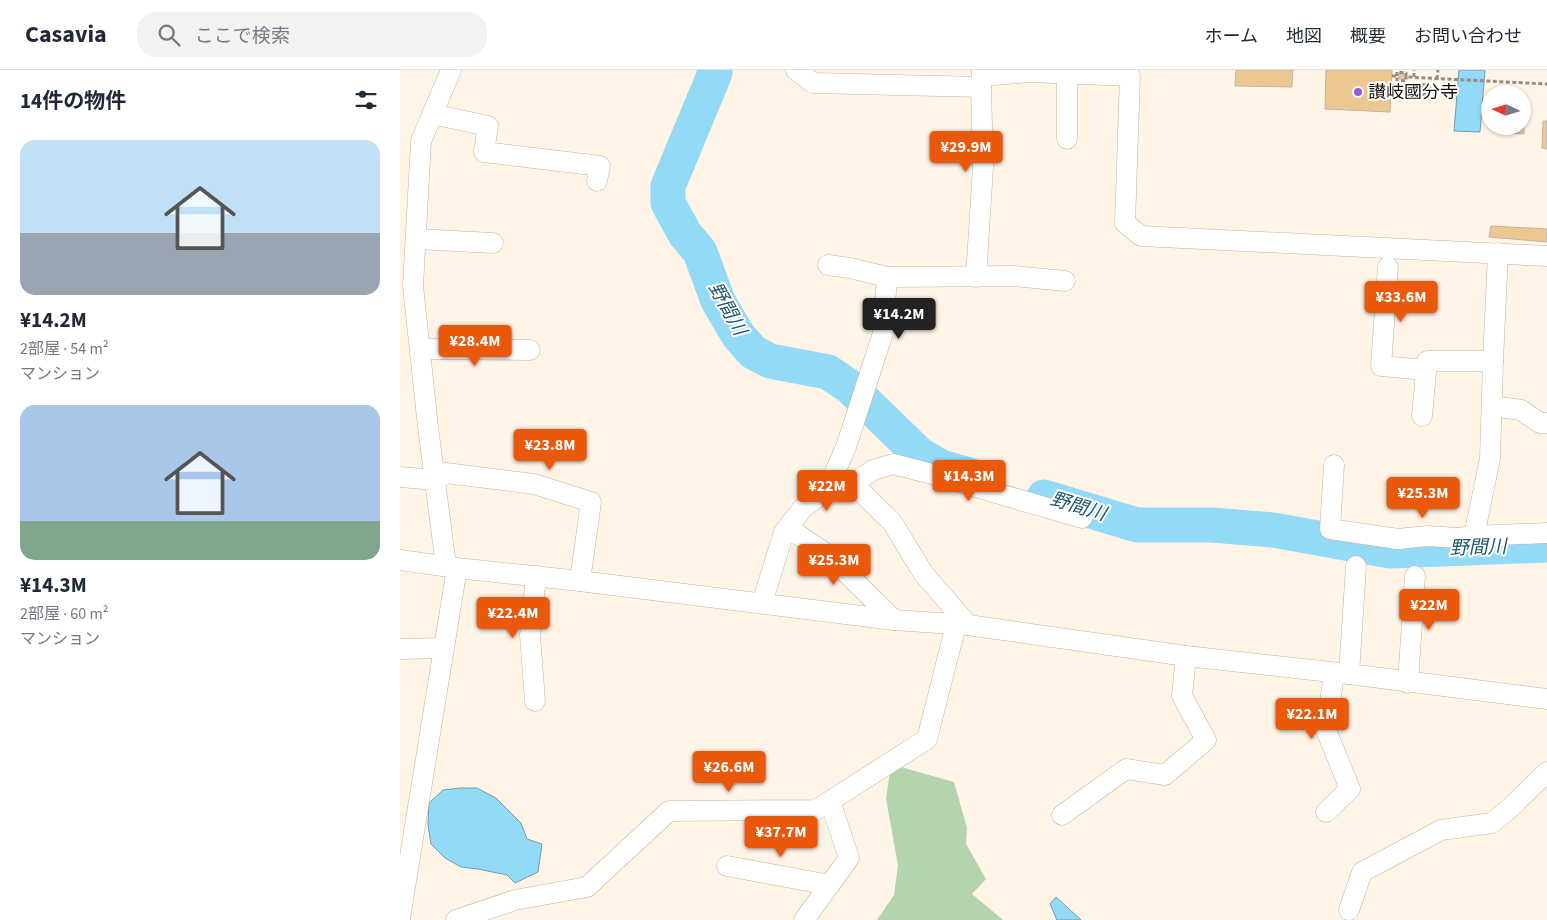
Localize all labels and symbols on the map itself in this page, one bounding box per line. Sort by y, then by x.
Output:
place label: 讃岐國分寺 [1368,80,1458,105]
north arrow [1481,85,1531,135]
marker: 讃岐國分寺 [1352,86,1364,98]
pin: ¥29.9M [925,131,1007,173]
water label: 野間川 [701,278,754,342]
pin: ¥33.6M [1360,280,1442,323]
pin: ¥14.2M [858,298,940,340]
pin: ¥28.4M [434,324,516,367]
pin: ¥23.8M [509,428,591,471]
pin: ¥14.3M [928,460,1010,502]
pin: ¥22M [797,470,857,512]
pin: ¥25.3M [1382,476,1464,519]
water label: 野間川 [1047,486,1111,529]
water label: 野間川 [1449,533,1509,562]
pin: ¥25.3M [793,544,875,586]
pin: ¥22M [1399,588,1459,631]
pin: ¥22.4M [472,596,554,639]
pin: ¥22.1M [1271,698,1353,740]
pin: ¥26.6M [688,750,770,793]
pin: ¥37.7M [740,816,822,858]

